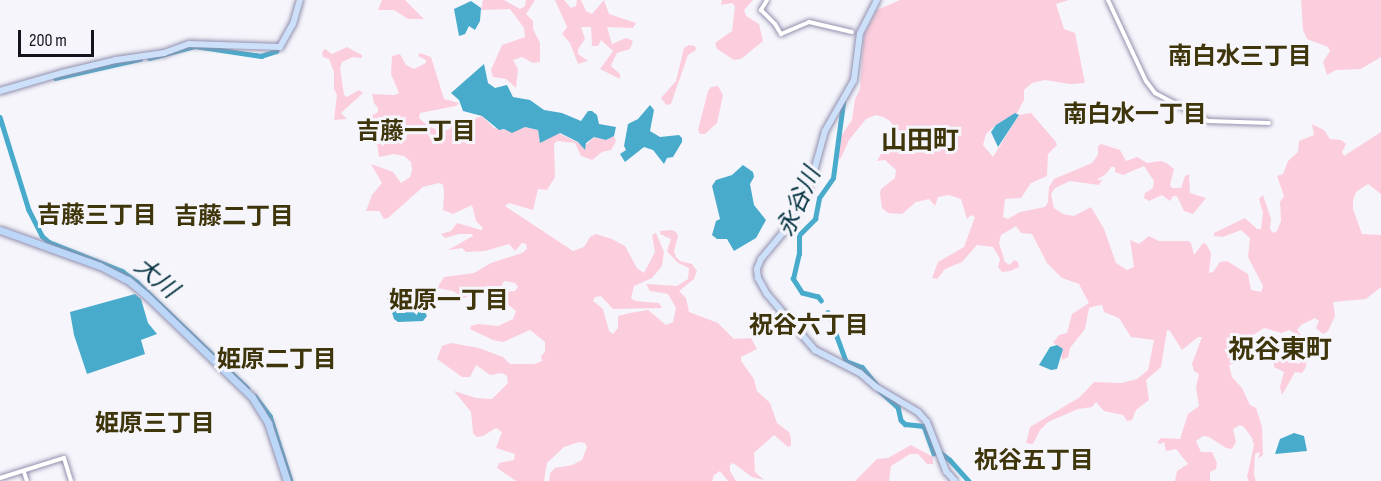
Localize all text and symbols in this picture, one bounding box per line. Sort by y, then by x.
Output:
scale bar [21,18,98,56]
text: 200 m [29,30,67,51]
district label: 南白水三丁目 [1168,43,1312,71]
district label: 南白水一丁目 [1063,101,1207,129]
district label: 吉藤一丁目 [356,118,476,146]
district label: 山田町 [881,126,959,158]
water label: 永谷川 [771,163,827,241]
district label: 吉藤三丁目 [37,202,157,230]
district label: 吉藤二丁目 [174,203,294,231]
water label: 大川 [128,252,184,304]
district label: 姫原一丁目 [389,287,509,315]
district label: 祝谷六丁目 [749,312,869,340]
district label: 祝谷東町 [1228,335,1332,367]
district label: 姫原二丁目 [217,346,337,374]
district label: 姫原三丁目 [95,410,215,438]
district label: 祝谷五丁目 [974,447,1094,475]

